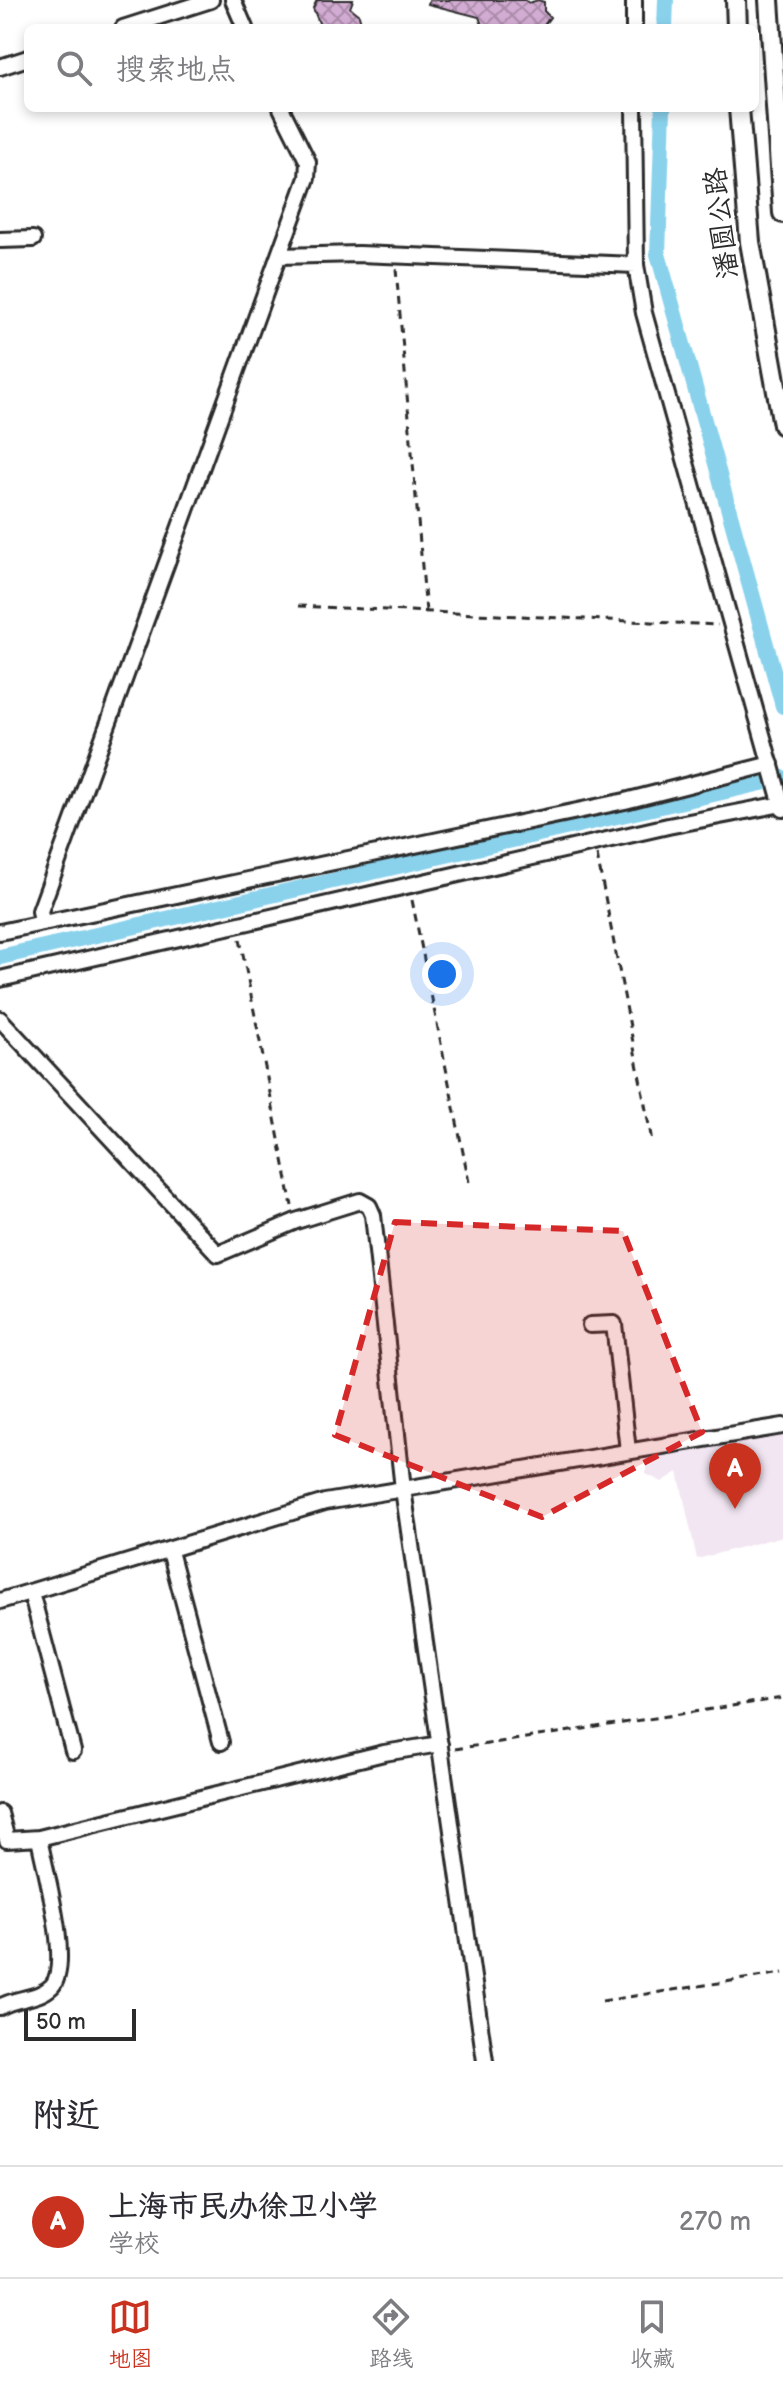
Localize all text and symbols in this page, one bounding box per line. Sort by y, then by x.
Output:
search box [24,24,759,112]
icon: search [52,46,96,90]
text: 搜索地点 [116,52,236,88]
street label: 潘圆公路 [699,165,745,281]
your location [422,954,462,994]
pin: A [709,1443,761,1509]
scale bar [24,2005,136,2041]
text: 50 m [36,2009,86,2036]
text: 附近 [32,2095,100,2136]
text: 上海市民办徐卫小学 [108,2189,378,2225]
text: A [50,2207,66,2238]
text: 270 m [679,2207,751,2238]
text: 学校 [108,2229,160,2260]
tab: 地图 [108,2295,153,2373]
tab: 路线 [369,2295,414,2373]
tab: 收藏 [630,2295,675,2373]

